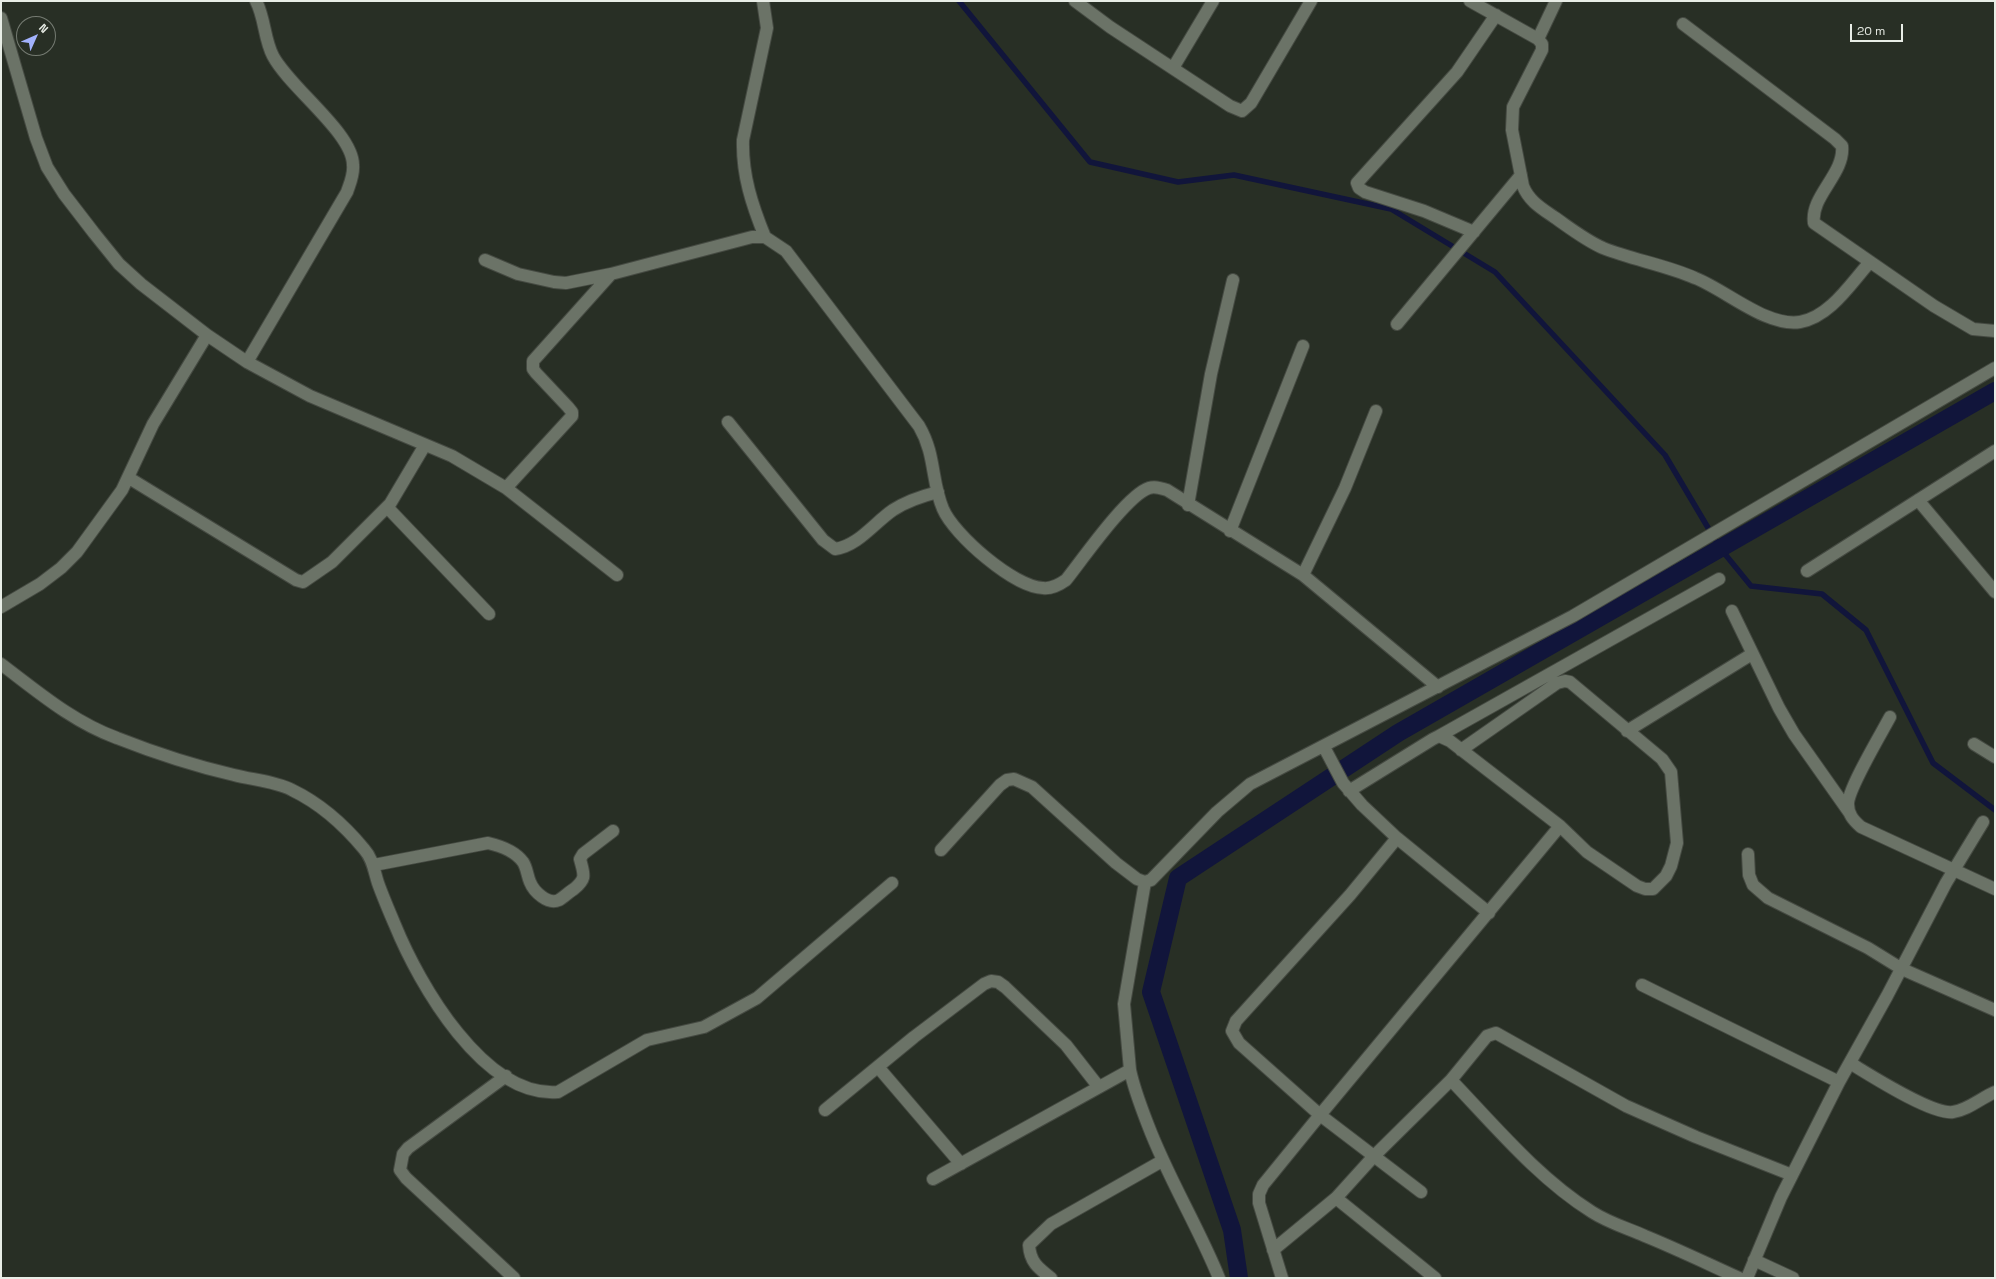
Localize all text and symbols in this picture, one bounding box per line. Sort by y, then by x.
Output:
north arrow [16,16,56,56]
scale bar [1852,16,1905,42]
text: N [36,21,51,36]
text: 20 m [1857,23,1885,39]

